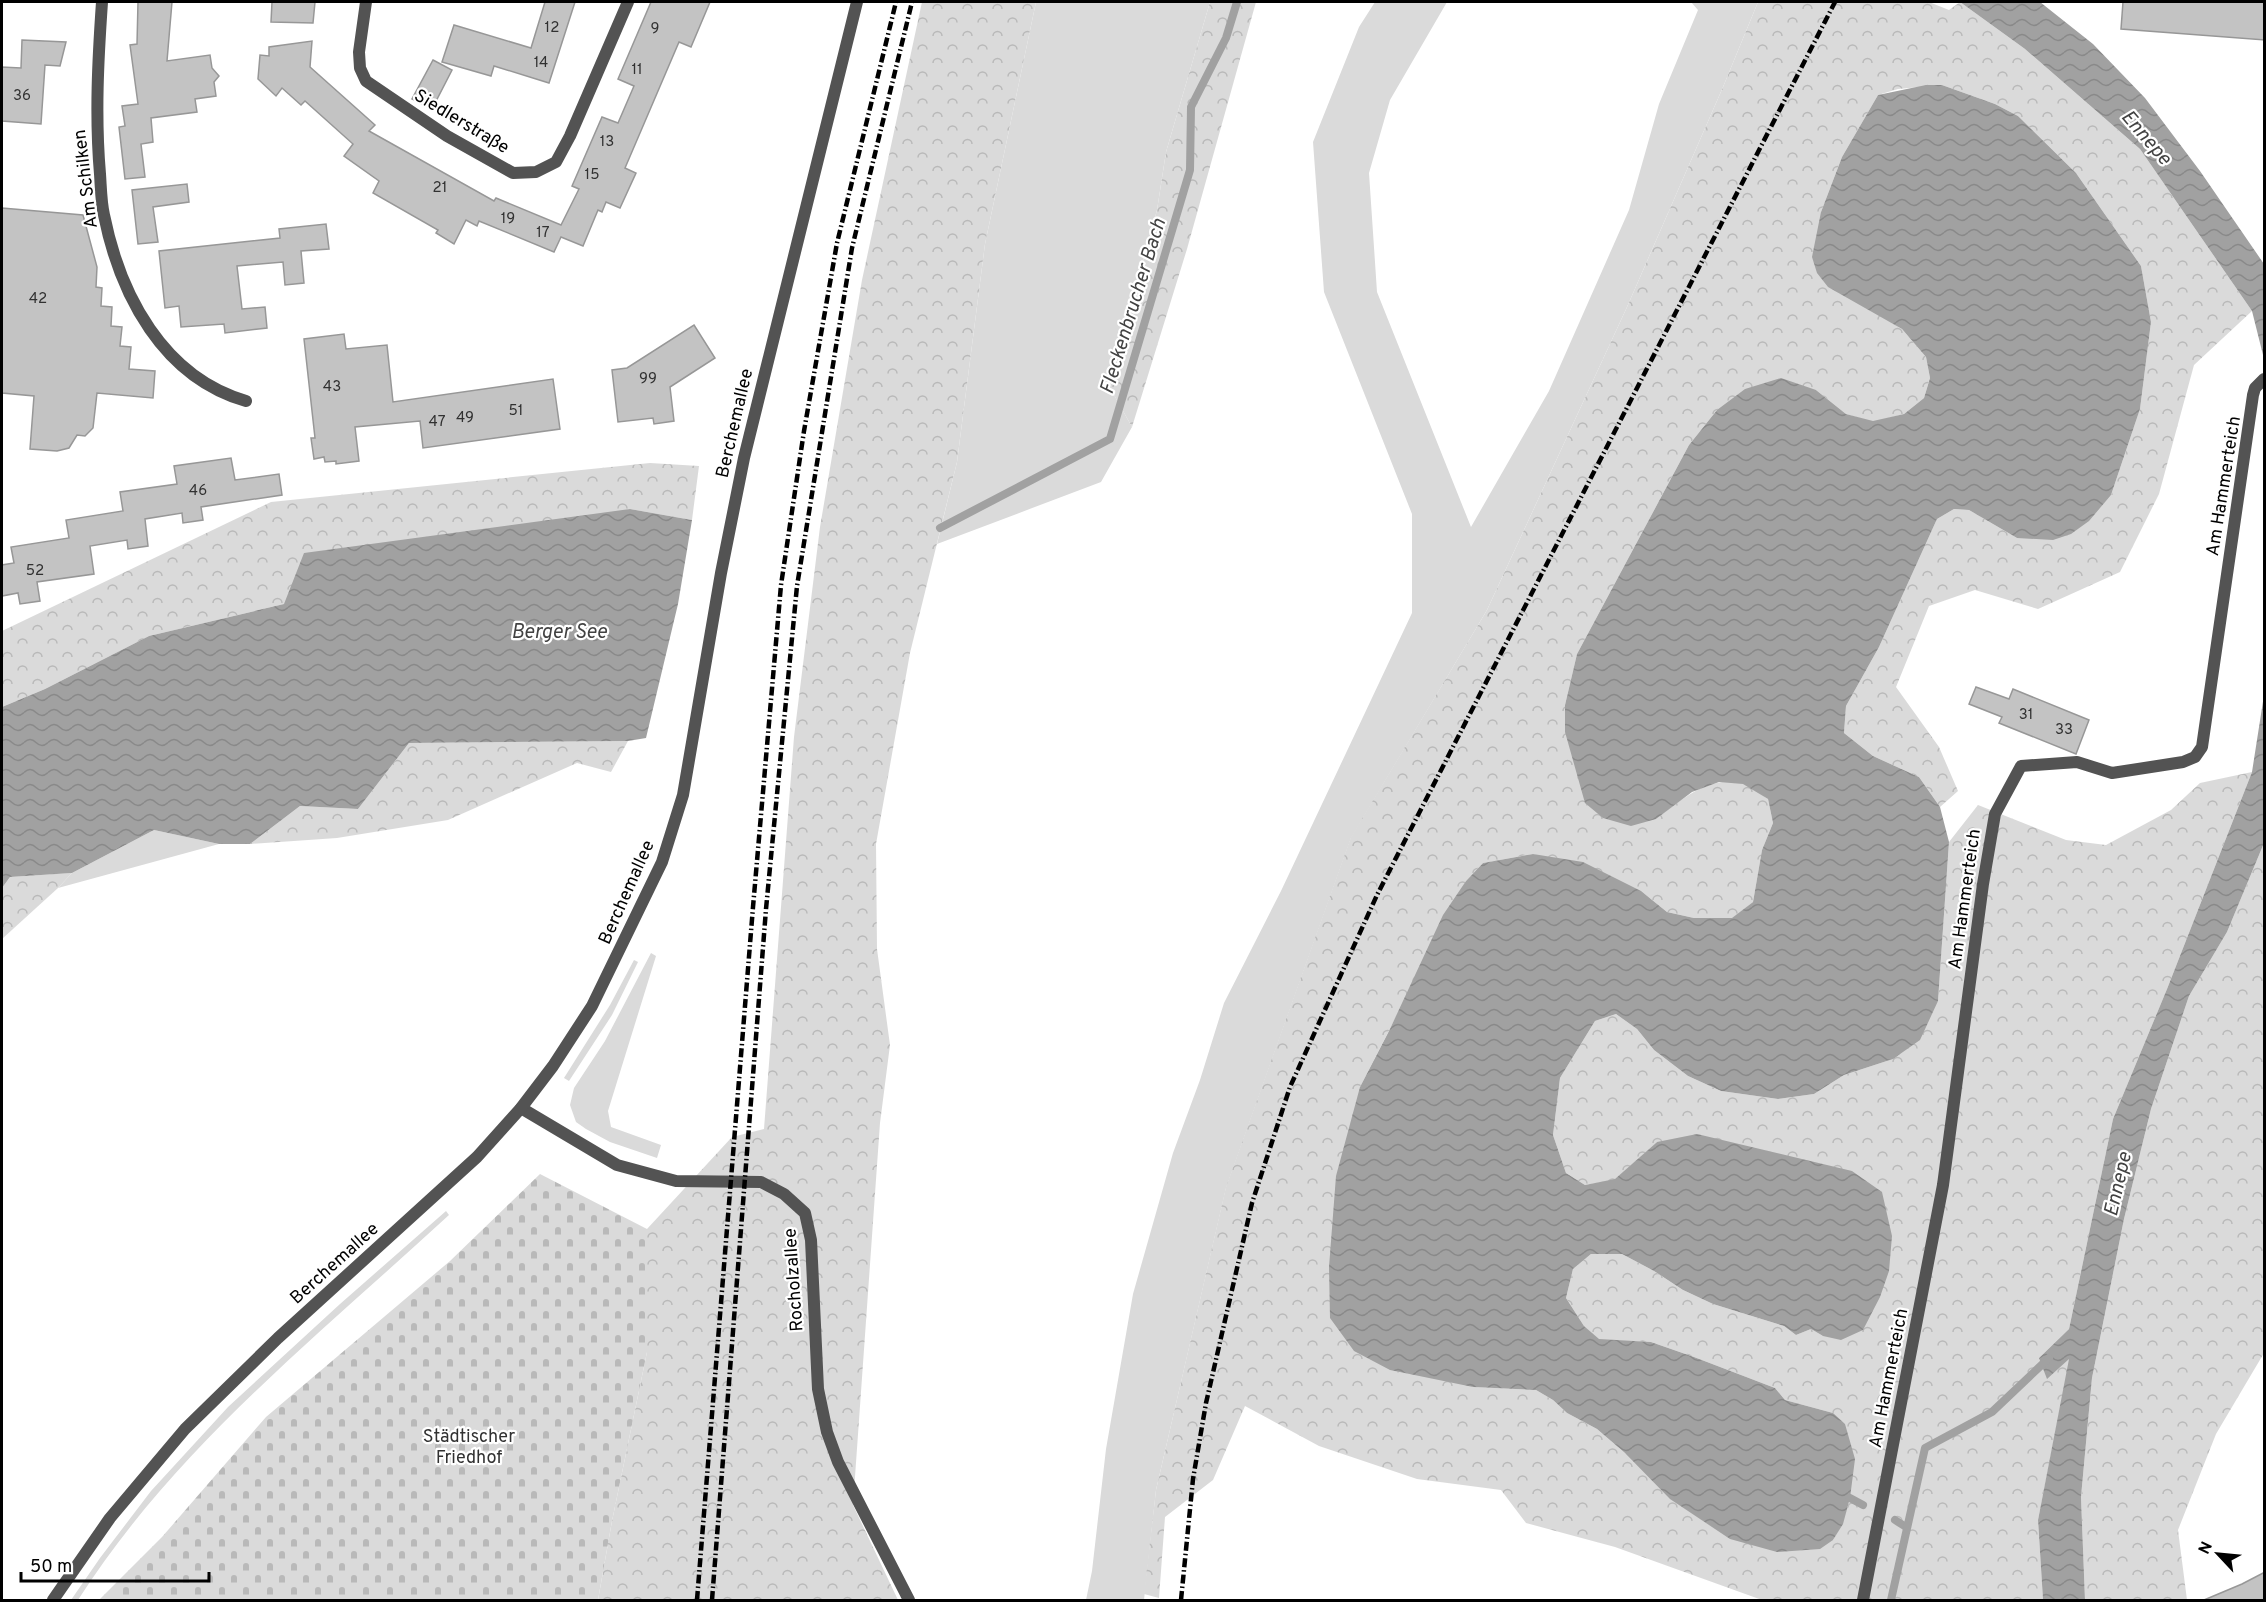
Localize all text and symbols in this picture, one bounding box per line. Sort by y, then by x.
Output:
house number: 12 [545,19,559,38]
house number: 9 [651,20,659,39]
house number: 14 [534,54,548,73]
house number: 11 [631,61,643,80]
street label: Siedlerstraße [409,85,513,160]
house number: 36 [13,87,31,106]
water label: Ennepe [2114,105,2177,172]
street label: Am Schilken [69,128,104,230]
house number: 13 [600,133,614,152]
house number: 15 [585,166,599,185]
house number: 21 [433,179,447,198]
house number: 19 [501,210,515,229]
water label: Fleckenbrucher Bach [1095,215,1173,398]
house number: 17 [536,224,550,243]
house number: 42 [29,290,47,309]
street label: Berchemallee [712,366,759,480]
house number: 99 [639,370,657,389]
house number: 43 [323,378,341,397]
house number: 51 [509,402,523,421]
house number: 49 [456,409,474,428]
house number: 47 [429,413,446,432]
street label: Am Hammerteich [2202,415,2247,558]
house number: 46 [189,482,207,501]
house number: 52 [26,562,44,581]
water label: Berger See [511,620,607,646]
house number: 31 [2019,706,2033,725]
house number: 33 [2055,721,2073,740]
street label: Am Hammerteich [1944,827,1987,971]
street label: Berchemallee [594,837,661,948]
water label: Ennepe [2099,1149,2139,1219]
street label: Berchemallee [286,1218,384,1310]
street label: Rocholzallee [779,1227,810,1332]
street label: Am Hammerteich [1865,1307,1914,1450]
park label: Städtischer Friedhof [423,1426,515,1470]
north arrow [2188,1524,2248,1584]
text: N [2195,1539,2218,1558]
scale bar [21,1545,208,1583]
text: 50 m [30,1556,72,1579]

